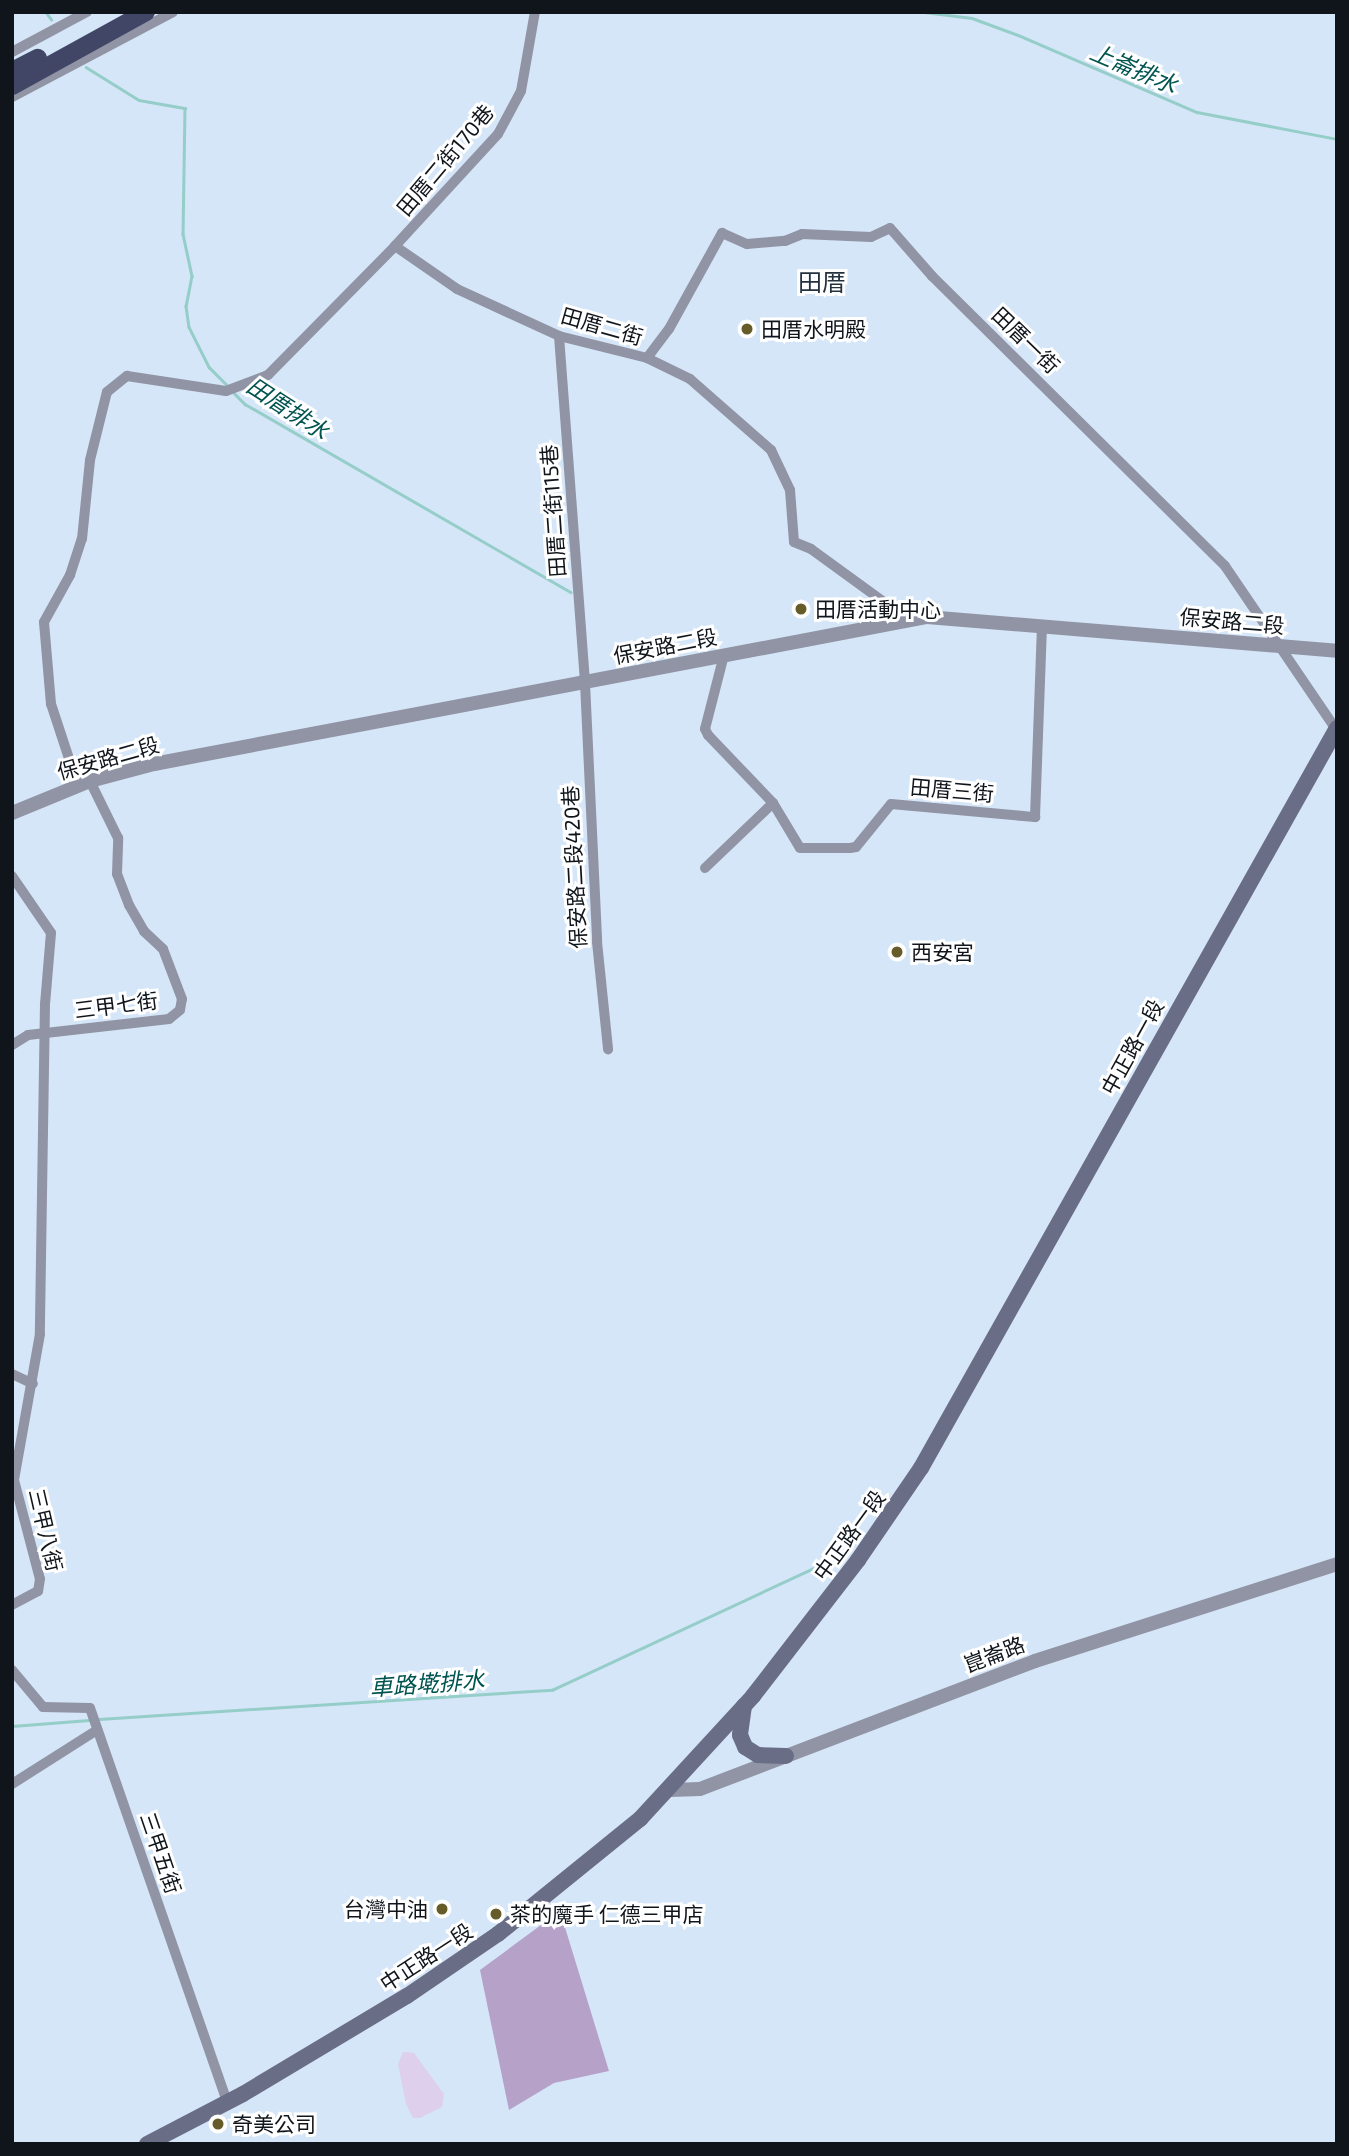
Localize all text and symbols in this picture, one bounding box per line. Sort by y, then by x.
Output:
water label: 上崙排水 [1086,37,1182,99]
street label: 田厝二街170巷 [391,100,499,220]
district label: 田厝 [798,268,846,296]
street label: 田厝二街 [558,302,646,350]
street label: 田厝一街 [987,302,1065,378]
place label: 田厝水明殿 [761,316,866,342]
marker: 田厝水明殿 [739,321,755,337]
water label: 田厝排水 [242,371,334,445]
street label: 田厝二街115巷 [536,444,570,578]
place label: 田厝活動中心 [815,596,941,622]
marker: 田厝活動中心 [793,601,809,617]
street label: 保安路二段 [1179,604,1285,638]
street label: 保安路二段 [611,624,719,668]
street label: 保安路二段 [54,731,162,785]
street label: 田厝三街 [909,774,995,806]
street label: 保安路二段420巷 [557,785,591,949]
place label: 西安宮 [911,939,974,965]
marker: 西安宮 [889,944,905,960]
street label: 三甲七街 [73,987,159,1023]
street label: 中正路一段 [1096,995,1168,1099]
street label: 中正路一段 [808,1485,890,1585]
street label: 三甲八街 [24,1486,68,1574]
street label: 崑崙路 [960,1631,1028,1677]
water label: 車路墘排水 [369,1665,485,1701]
street label: 三甲五街 [135,1809,187,1897]
place label: 台灣中油 [344,1896,428,1922]
marker: 台灣中油 [434,1901,450,1917]
place label: 茶的魔手 仁德三甲店 [510,1901,704,1927]
marker: 茶的魔手 仁德三甲店 [488,1906,504,1922]
street label: 中正路一段 [375,1918,477,1996]
place label: 奇美公司 [232,2111,316,2137]
marker: 奇美公司 [210,2116,226,2132]

